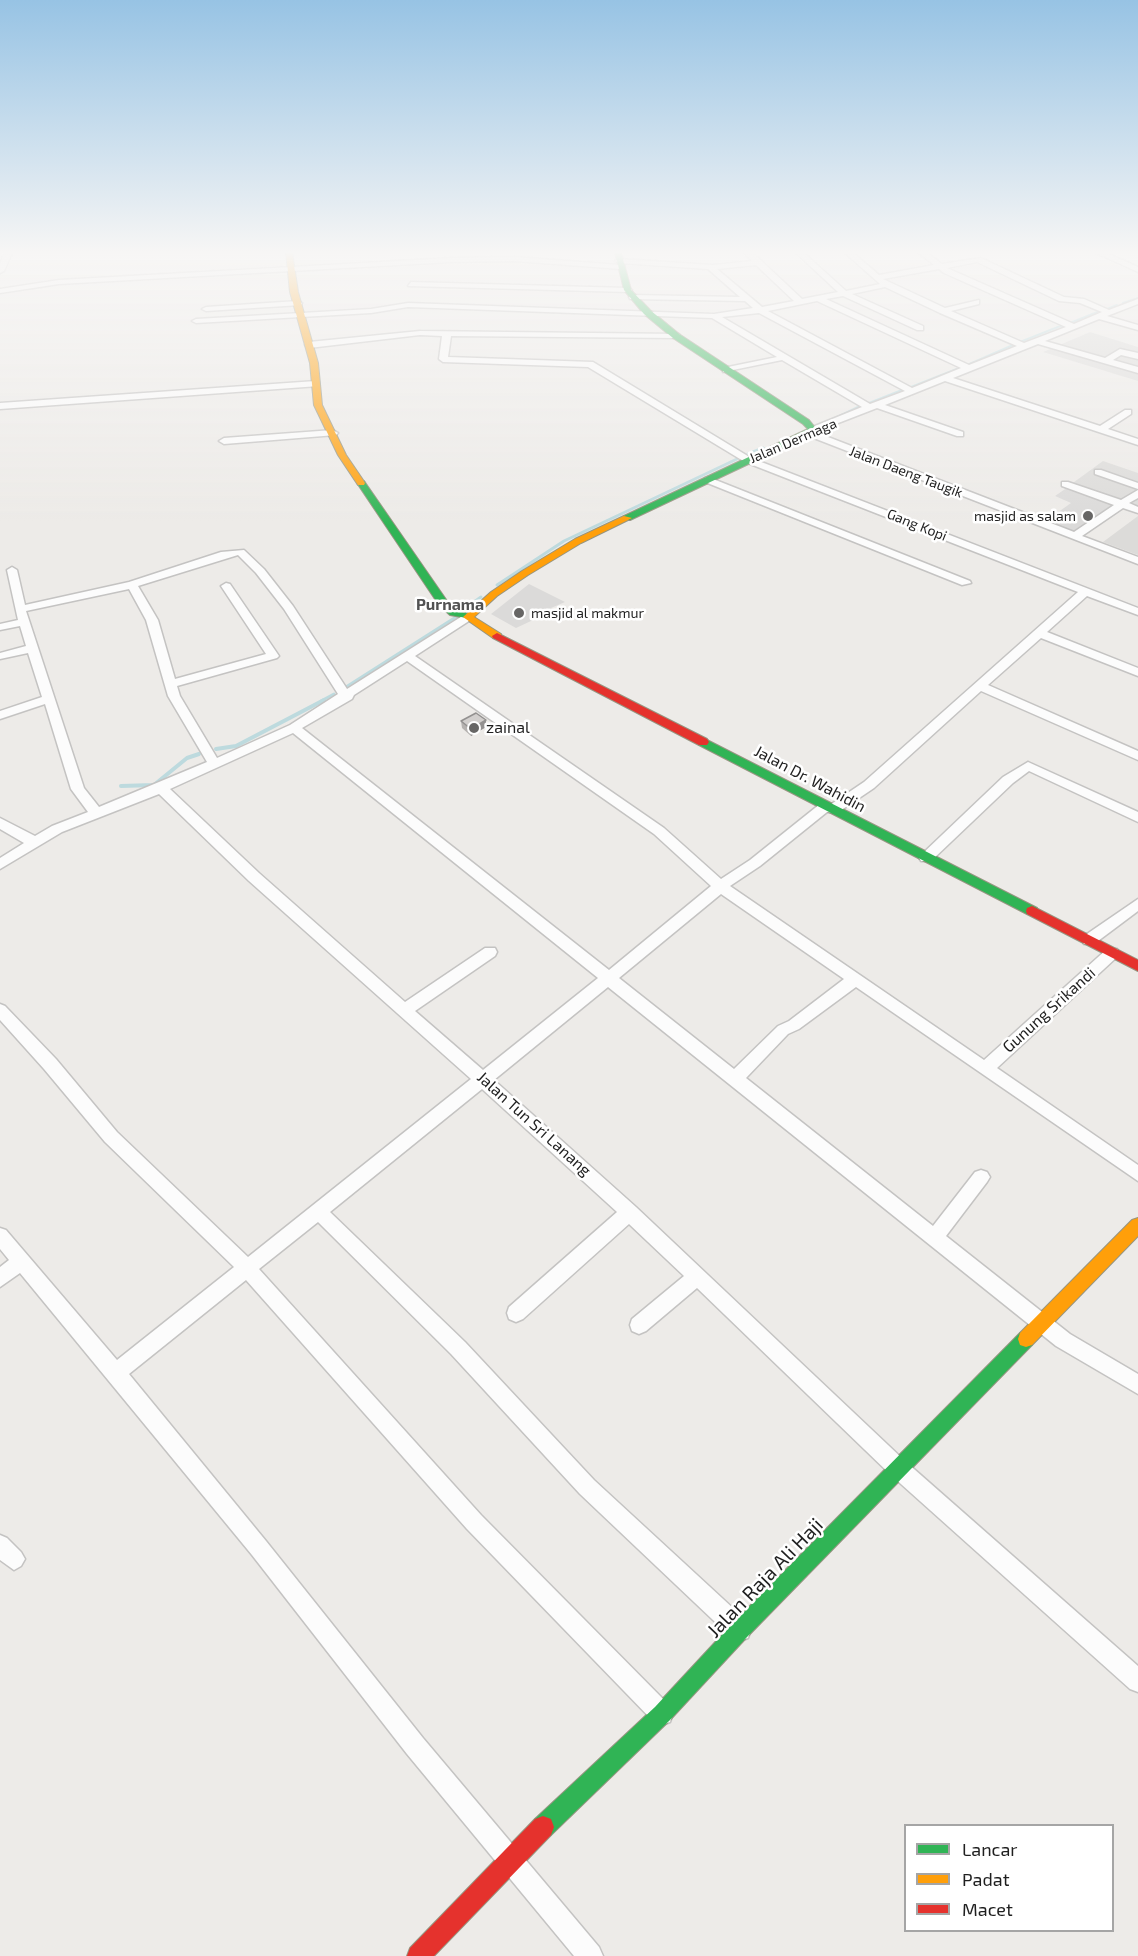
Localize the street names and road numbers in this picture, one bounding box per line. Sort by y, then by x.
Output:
street label: Jalan Dermaga [747,415,839,467]
street label: Jalan Daeng Taugik [847,443,965,501]
street label: Gang Kopi [885,505,949,545]
street label: Jalan Dr. Wahidin [751,742,869,816]
street label: Gunung Srikandi [999,963,1099,1057]
street label: Jalan Tun Sri Lanang [473,1068,595,1180]
street label: Jalan Raja Ali Haji [702,1513,828,1643]

